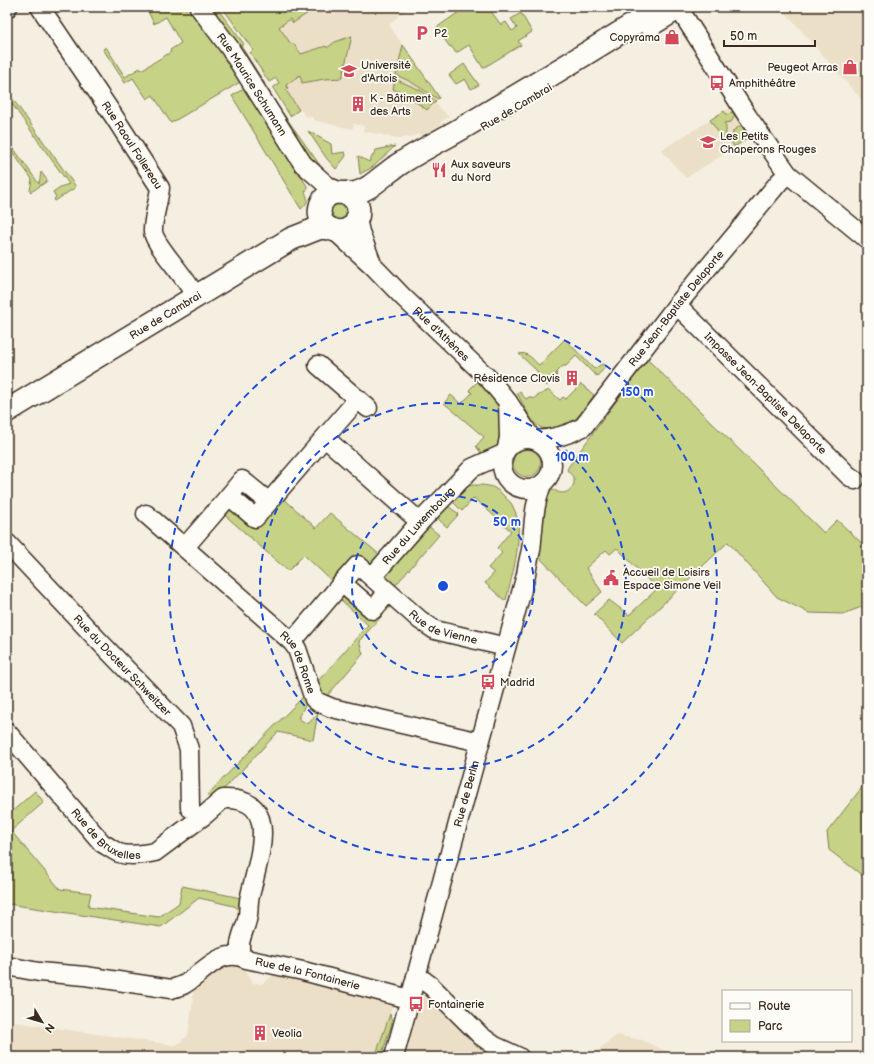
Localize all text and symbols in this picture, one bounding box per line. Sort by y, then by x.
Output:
scale bar [724,22,815,48]
parking icon: P2 [413,24,431,42]
place label: P2 [434,27,448,40]
shop icon: Copyrama [663,28,681,46]
text: 50 m [730,29,757,44]
street label: Rue Maurice Schumann [214,31,290,138]
place label: Copyrama [609,31,660,44]
shop icon: Peugeot Arras [841,58,859,76]
place label: Université d'Artois [361,59,411,85]
place label: Peugeot Arras [767,61,839,74]
school or university icon: Université d'Artois [340,62,358,80]
bus stop icon: Amphithéâtre [708,74,726,92]
place label: Amphithéâtre [729,77,796,90]
street label: Rue de Cambrai [478,81,554,134]
place label: K - Bâtiment des Arts [370,92,432,118]
building icon: K - Bâtiment des Arts [349,95,367,113]
street label: Rue Raoul Follereau [99,99,165,192]
place label: Les Petits Chaperons Rouges [720,130,817,156]
school or university icon: Les Petits Chaperons Rouges [699,133,717,151]
place label: Aux saveurs du Nord [451,158,511,184]
restaurant icon: Aux saveurs du Nord [430,161,448,179]
street label: Rue Jean-Baptiste Delaporte [626,248,727,369]
street label: Rue de Cambrai [127,289,204,342]
street label: Rue d'Athènes [410,304,472,364]
street label: Impasse Jean-Baptiste Delaporte [702,330,829,457]
building icon: Résidence Clovis [563,369,581,387]
place label: Résidence Clovis [473,372,561,385]
text: 150 m [621,385,653,400]
text: 100 m [555,450,589,465]
street label: Rue du Luxembourg [380,484,457,568]
text: 50 m [493,515,521,530]
place label: Accueil de Loisirs Espace Simone Veil [623,566,721,592]
public building icon: Accueil de Loisirs Espace Simone Veil [602,569,620,587]
centre of rings [436,579,450,593]
street label: Rue de Vienne [406,607,479,647]
street label: Rue du Docteur Schweitzer [71,612,174,719]
street label: Rue de Rome [277,628,318,696]
bus stop icon: Madrid [479,673,497,691]
place label: Madrid [500,676,535,689]
street label: Rue de Berlin [451,759,482,829]
street label: Rue de Bruxelles [68,806,142,862]
street label: Rue de la Fontainerie [254,955,362,993]
legend [722,990,852,1042]
bus stop icon: Fontainerie [407,995,425,1013]
place label: Fontainerie [428,998,485,1011]
text: Route [758,999,790,1014]
north arrow [22,1002,62,1042]
text: Parc [758,1019,782,1034]
text: N [42,1021,57,1035]
building icon: Veolia [251,1024,269,1042]
place label: Veolia [272,1027,302,1040]

